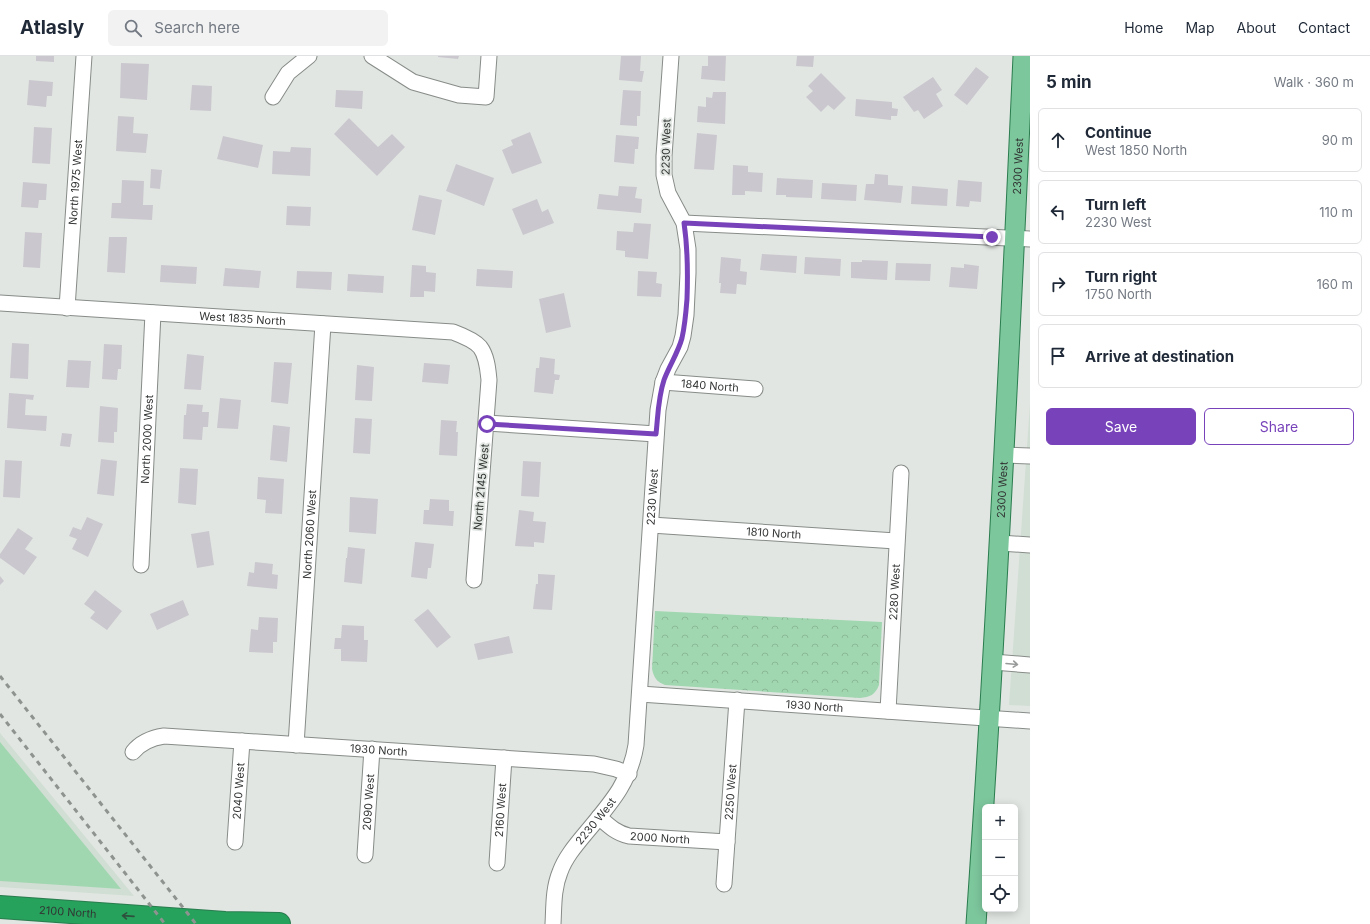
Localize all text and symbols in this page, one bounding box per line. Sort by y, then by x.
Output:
search box [108,10,388,46]
text: Atlasly [20,16,84,39]
icon: search [122,17,144,39]
text: Search here [154,18,240,37]
text: Home [1124,19,1163,36]
text: Map [1185,19,1215,36]
text: About [1237,19,1276,36]
text: Contact [1298,19,1350,36]
text: 5 min [1046,72,1092,92]
text: Walk · 360 m [1274,74,1354,90]
street label: 2230 West [659,118,673,175]
text: Continue [1085,123,1152,142]
icon: ahead [1047,129,1069,151]
text: 90 m [1322,132,1353,148]
street label: 2300 West [1010,137,1026,195]
street label: North 1975 West [66,139,85,225]
text: West 1850 North [1085,142,1187,158]
text: Turn left [1085,195,1146,214]
icon: left [1047,201,1069,223]
text: 110 m [1319,204,1353,220]
text: 2230 West [1085,214,1152,230]
route end [983,228,1001,246]
text: Turn right [1085,267,1157,286]
icon: right [1047,273,1069,295]
text: 160 m [1316,276,1353,292]
text: 1750 North [1085,286,1152,302]
street label: West 1835 North [199,309,286,328]
icon: arrive [1047,345,1069,367]
text: Arrive at destination [1085,347,1234,366]
street label: 1840 North [681,376,739,395]
street label: North 2000 West [138,394,156,484]
button: Save [1046,408,1196,445]
button: Share [1204,408,1354,445]
route start [478,415,496,433]
street label: North 2145 West [470,443,492,531]
street label: 2300 West [994,461,1011,518]
street label: 2230 West [643,468,661,526]
street label: North 2060 West [300,489,319,579]
street label: 1810 North [746,524,802,542]
street label: 2280 West [886,563,903,621]
one-way arrow [1005,660,1018,667]
street label: 1930 North [785,697,844,715]
street label: 1930 North [350,741,408,759]
street label: 2040 West [230,762,248,820]
street label: 2250 West [722,763,739,821]
street label: 2090 West [360,773,377,831]
street label: 2160 West [492,782,509,838]
street label: 2230 West [572,795,619,847]
map controls [982,804,1018,912]
button: + [982,804,1018,840]
street label: 2000 North [630,829,690,847]
button: − [982,840,1018,876]
button: locate [982,876,1018,912]
street label: 2100 North [39,903,97,921]
one-way arrow [122,912,135,920]

